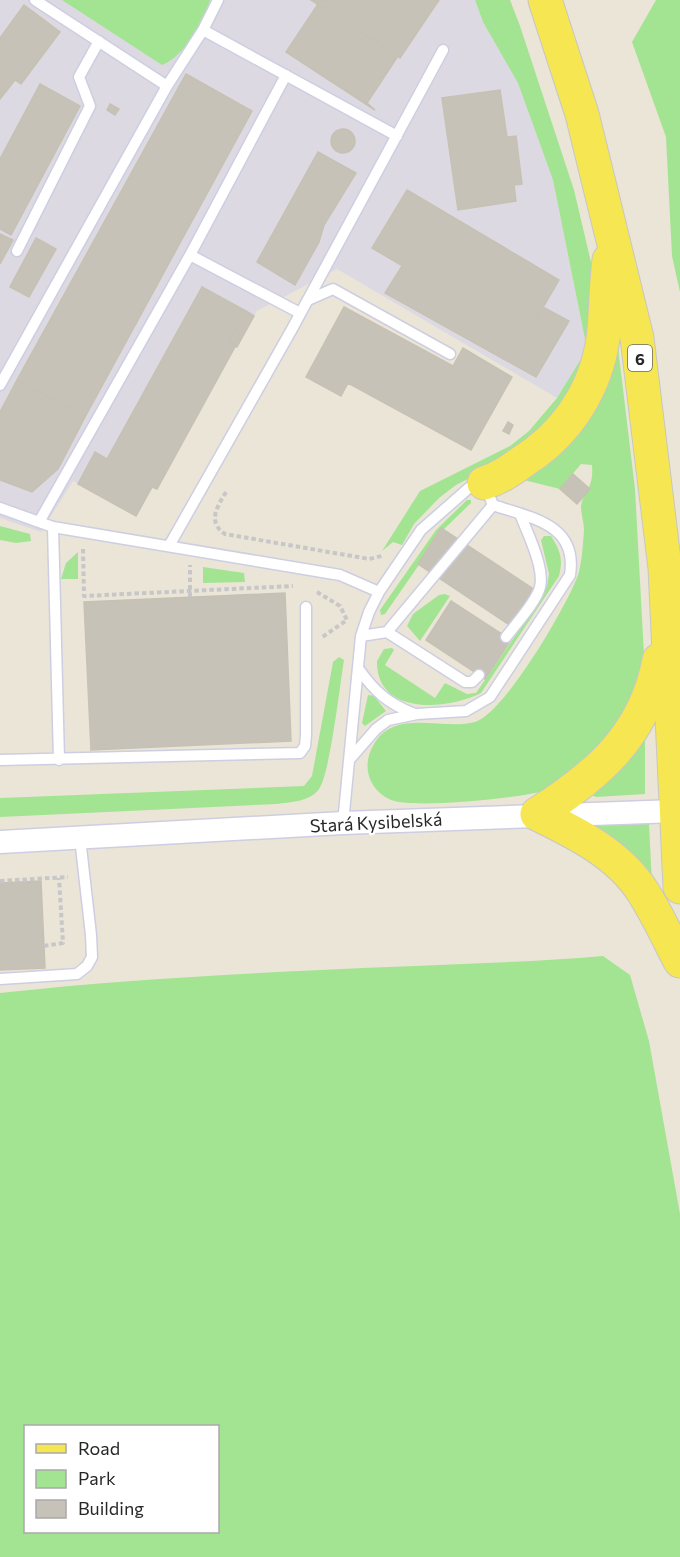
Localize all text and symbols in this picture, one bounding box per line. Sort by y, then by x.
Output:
road number: 6 [628,345,652,371]
street label: Stará Kysibelská [309,808,443,836]
legend [24,1425,219,1533]
text: Road [78,1437,120,1459]
text: Park [78,1467,116,1489]
text: Building [78,1497,144,1519]

